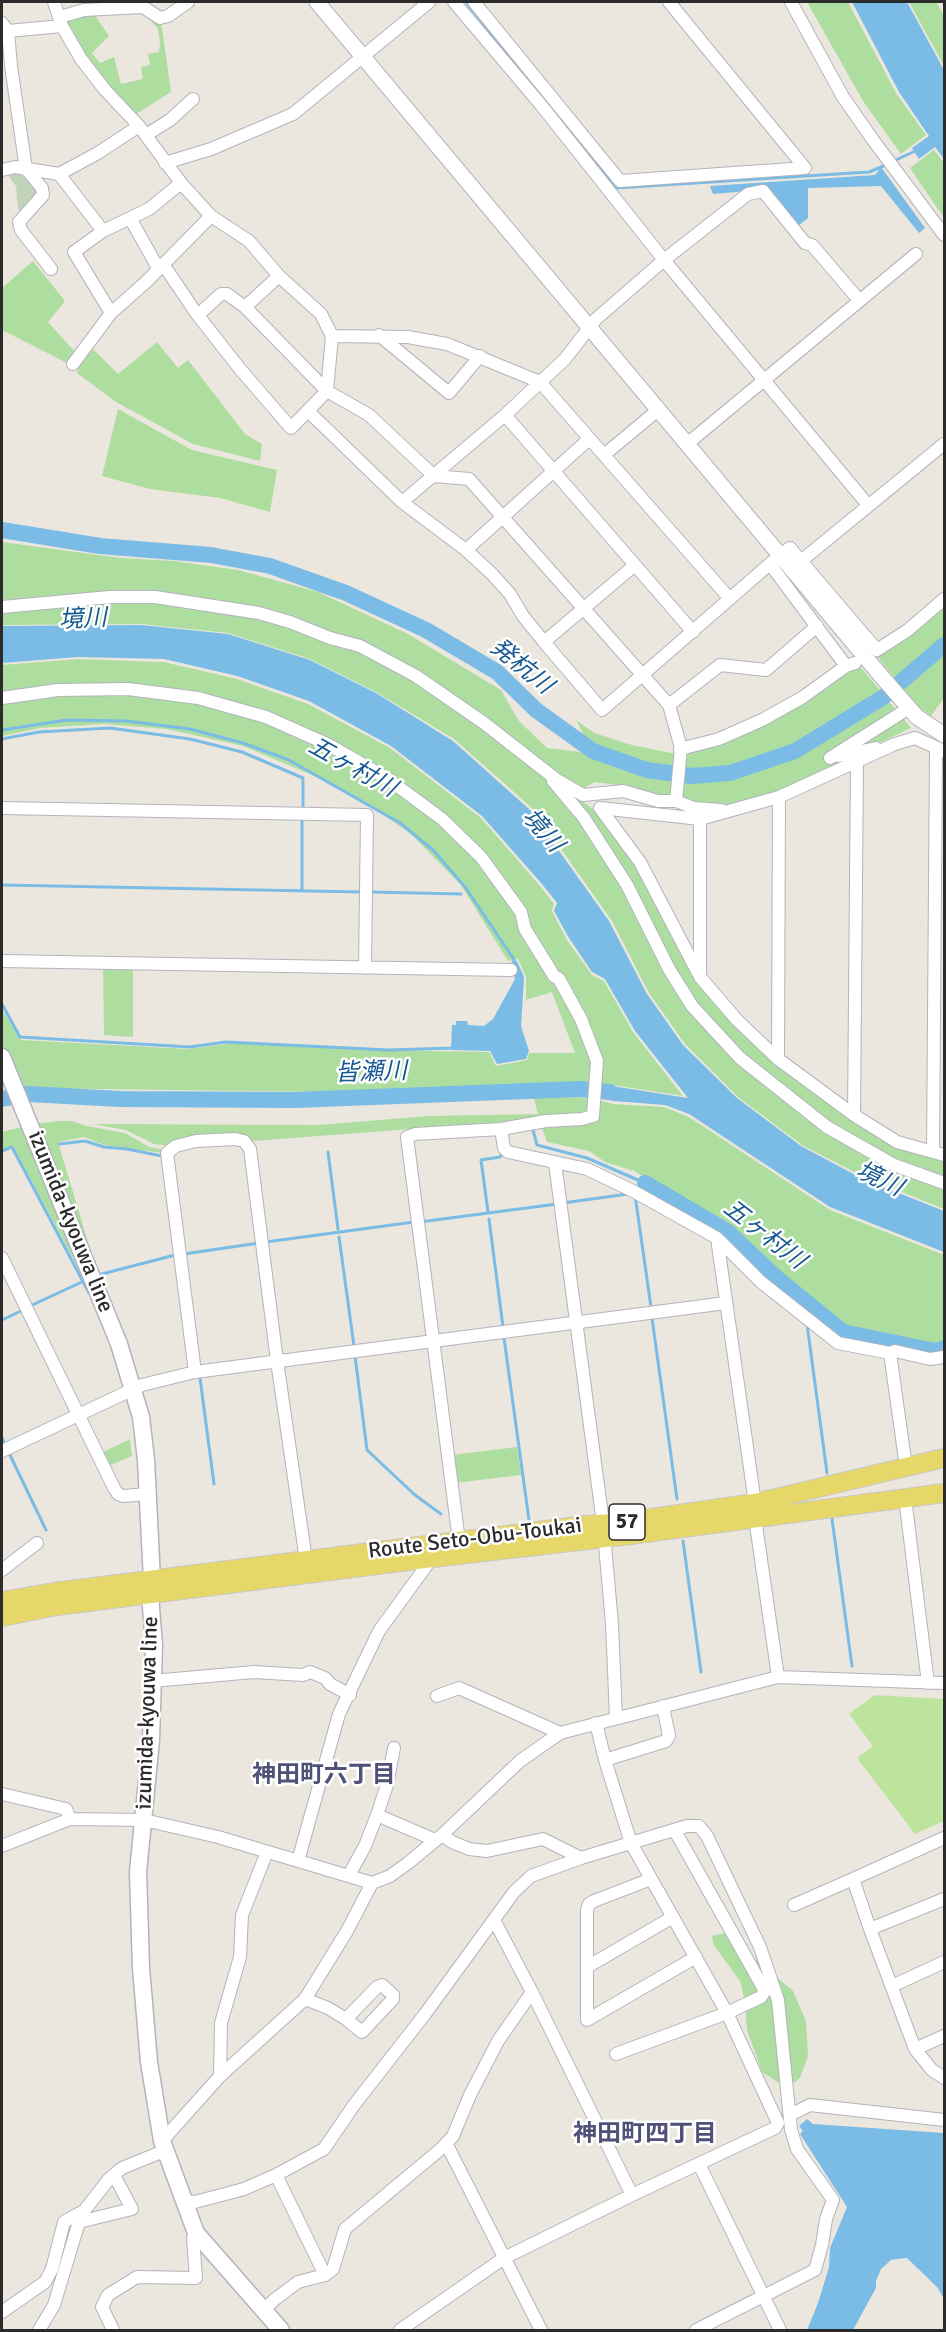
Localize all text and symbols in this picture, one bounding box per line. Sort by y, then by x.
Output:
water label: 境川 [58,604,108,636]
water label: 発杭川 [484,633,558,701]
water label: 五ヶ村川 [303,732,401,804]
water label: 境川 [515,803,569,859]
water label: 皆瀬川 [335,1057,407,1089]
street label: izumida-kyouwa line [22,1127,118,1317]
water label: 境川 [851,1157,907,1203]
water label: 五ヶ村川 [717,1194,811,1276]
road number: 57 [609,1504,645,1540]
street label: Route Seto-Obu-Toukai [367,1513,583,1565]
street label: izumida-kyouwa line [131,1616,165,1810]
district label: 神田町六丁目 [252,1762,396,1790]
district label: 神田町四丁目 [573,2121,717,2149]

